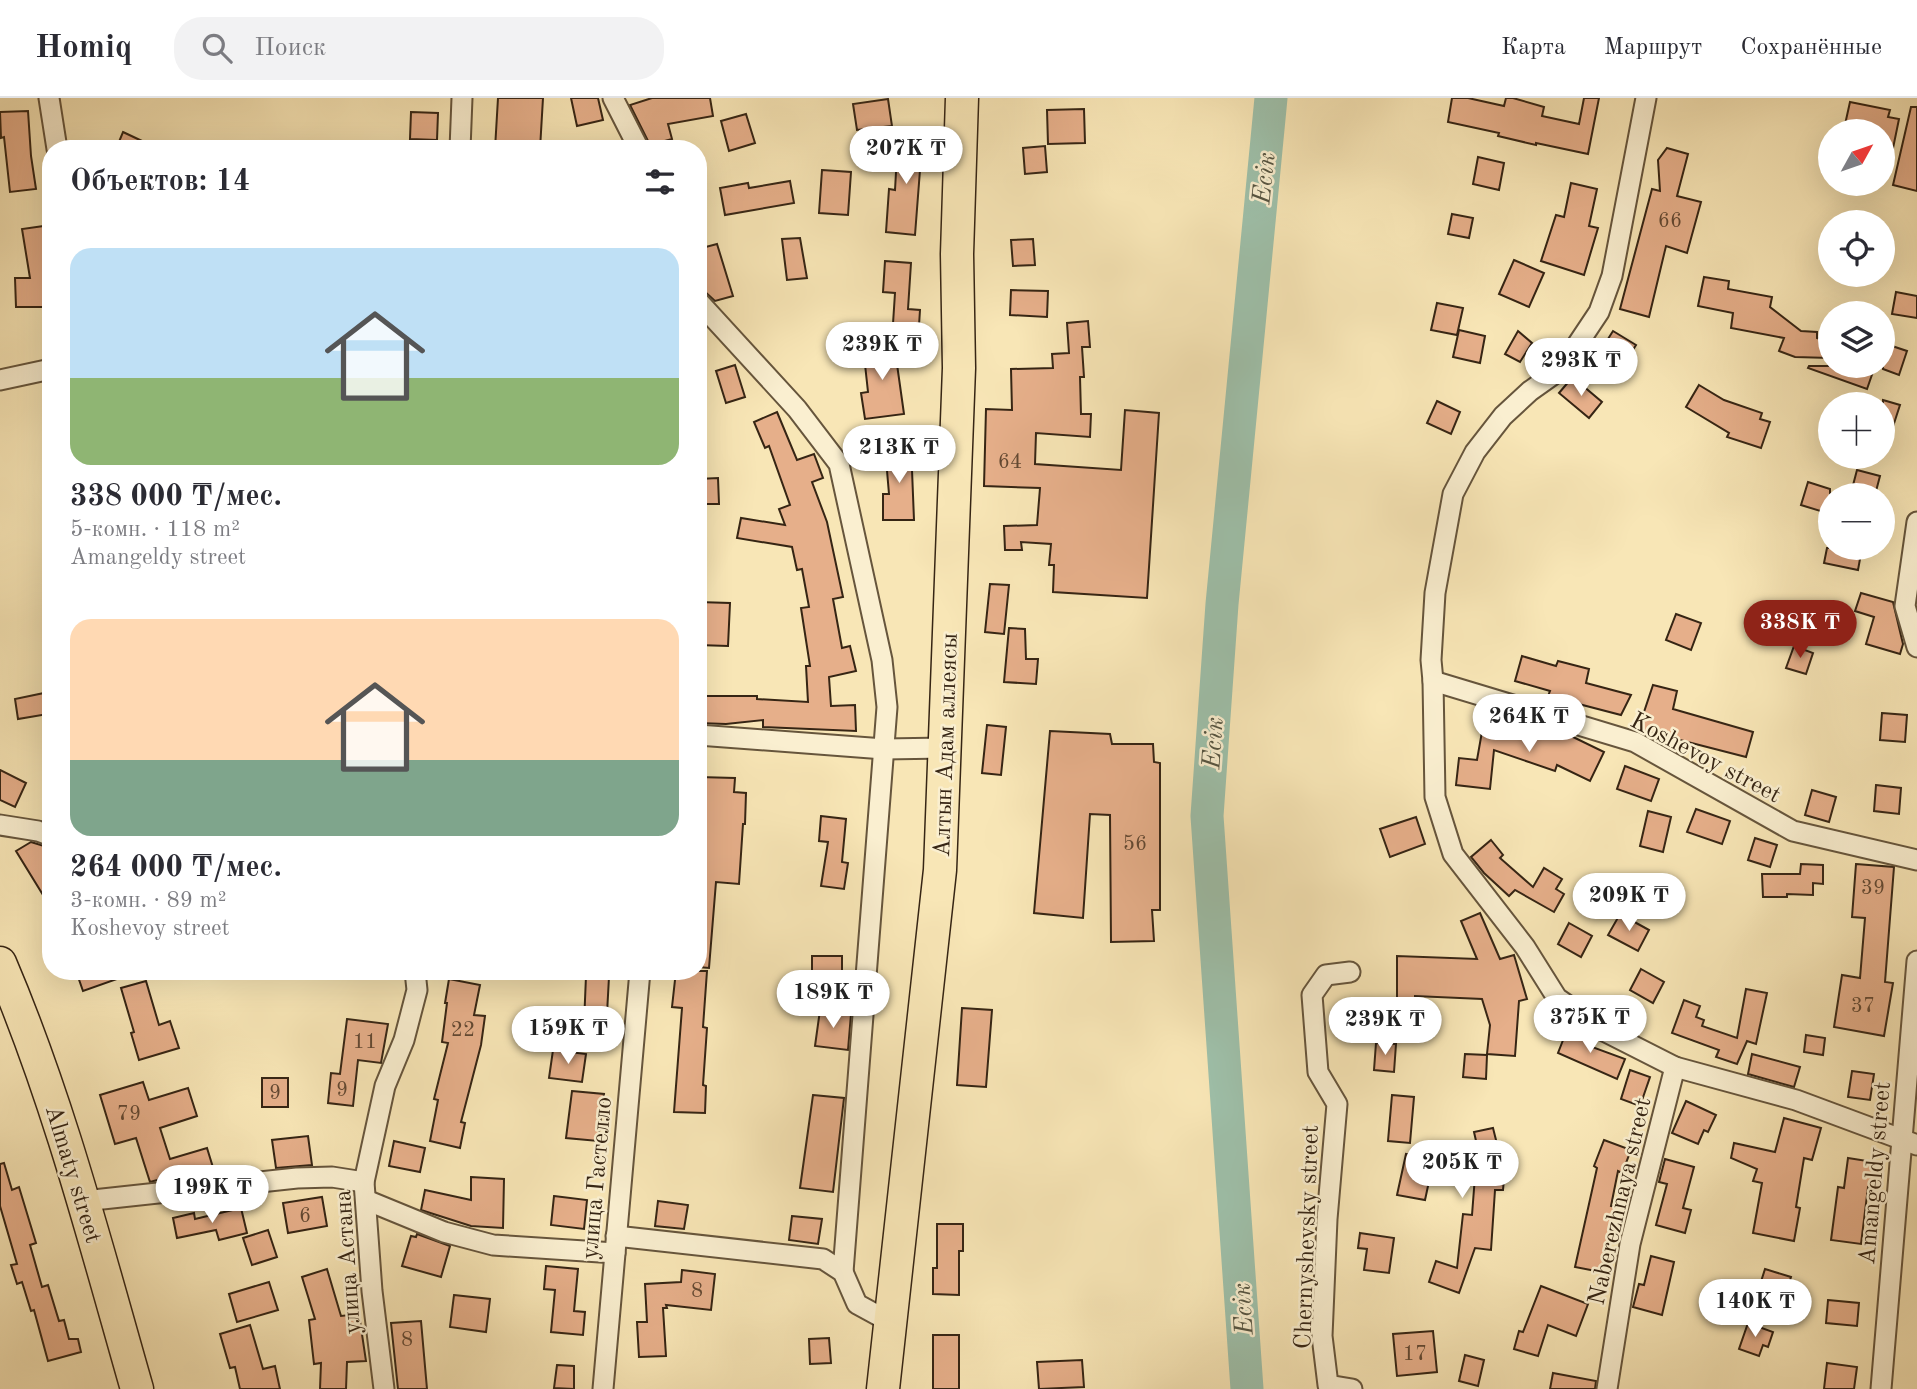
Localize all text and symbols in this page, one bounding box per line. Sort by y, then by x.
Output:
search box [174,17,664,80]
icon: search [198,29,236,67]
text: Homiq [35,32,132,65]
text: Поиск [254,35,326,61]
text: Карта [1501,36,1566,60]
text: Маршрут [1604,36,1702,60]
text: Сохранённые [1740,36,1882,60]
north arrow [1818,119,1895,196]
map controls [1818,119,1895,560]
pin: 207K ₸ [849,126,963,186]
text: 207K ₸ [866,137,946,160]
water label: Есік [1249,151,1281,206]
icon: filters [641,163,679,201]
text: Объектов: 14 [70,167,250,197]
button: locate [1818,210,1895,287]
house number: 66 [1658,211,1682,232]
icon: home [312,293,438,419]
button: layers [1818,301,1895,378]
pin: 239K ₸ [825,322,939,382]
text: 239K ₸ [842,333,922,356]
pin: 293K ₸ [1524,338,1638,398]
text: 293K ₸ [1541,349,1621,372]
button: + [1818,392,1895,469]
pin: 213K ₸ [842,426,956,485]
text: 213K ₸ [859,436,939,459]
house number: 64 [998,452,1022,473]
text: 338 000 ₸/мес. [70,482,282,512]
button: − [1818,483,1895,560]
text: 5-комн. · 118 m² [70,518,240,541]
text: Amangeldy street [70,546,246,569]
pin: 338K ₸ [1743,601,1857,660]
text: 338K ₸ [1760,611,1840,634]
street label: Алтын Адам аллеясы [931,632,963,858]
icon: home [312,664,438,790]
pin: 264K ₸ [1472,694,1586,754]
text: 264K ₸ [1489,705,1569,728]
street label: Koshevoy street [1626,709,1784,808]
water label: Есік [1199,716,1229,771]
house number: 56 [1123,834,1147,855]
text: 264 000 ₸/мес. [70,853,282,883]
pin: 209K ₸ [1572,874,1686,933]
house number: 39 [1861,878,1885,899]
text: 209K ₸ [1589,884,1669,907]
text: 3-комн. · 89 m² [70,889,227,912]
text: Koshevoy street [70,917,230,940]
pin: 189K ₸ [776,970,890,1030]
text: 189K ₸ [793,981,873,1004]
pin: 375K ₸ [1533,996,1647,1055]
house number: 37 [1851,996,1875,1017]
pin: 239K ₸ [1328,998,1442,1057]
pin: 159K ₸ [511,1006,625,1066]
text: 375K ₸ [1550,1006,1630,1029]
text: 239K ₸ [1345,1008,1425,1031]
text: 159K ₸ [528,1017,608,1040]
house number: 22 [451,1020,475,1041]
house number: 11 [353,1032,377,1053]
house number: 9 [336,1080,348,1101]
street label: Amangeldy street [1856,1081,1896,1266]
house number: 9 [269,1083,281,1104]
street label: Naberezhnaya street [1585,1095,1657,1308]
street label: улица Гастелло [579,1096,617,1260]
street label: Almaty street [40,1103,104,1246]
house number: 79 [117,1104,141,1125]
street label: Chernyshevsky street [1292,1125,1324,1350]
pin: 205K ₸ [1405,1140,1519,1200]
text: 205K ₸ [1422,1151,1502,1174]
pin: 199K ₸ [155,1166,269,1225]
text: 199K ₸ [172,1176,252,1199]
street label: улица Астана [332,1189,366,1335]
house number: 6 [299,1206,311,1227]
pin: 140K ₸ [1698,1280,1812,1339]
house number: 8 [691,1281,703,1302]
water label: Есік [1229,1282,1259,1337]
text: 140K ₸ [1715,1290,1795,1313]
house number: 8 [401,1330,413,1351]
house number: 17 [1403,1344,1427,1365]

